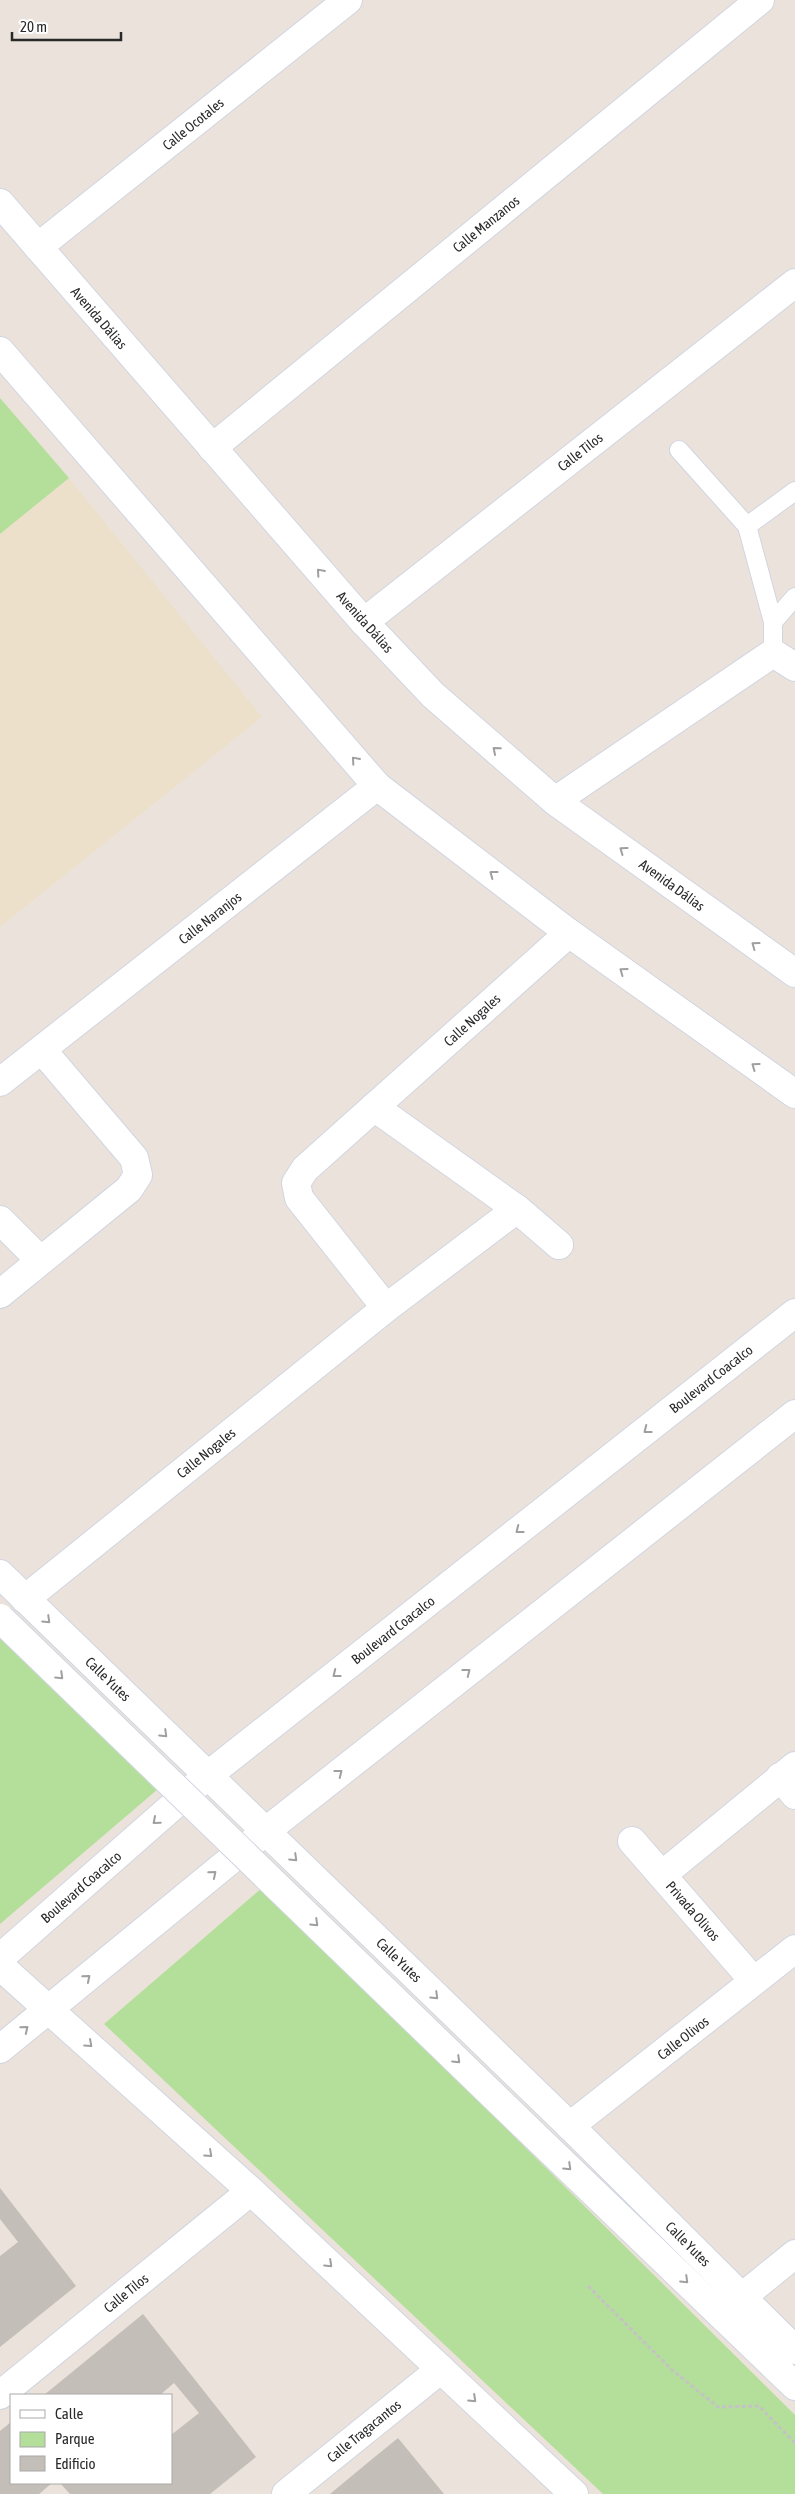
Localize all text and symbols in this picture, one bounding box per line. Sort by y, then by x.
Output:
scale bar [12,10,121,42]
text: 20 m [20,18,47,35]
street label: Calle Ocotales [159,95,227,153]
street label: Calle Manzanos [450,192,523,256]
street label: Avenida Dálias [68,284,130,352]
street label: Calle Tilos [554,429,606,474]
one-way arrow [317,569,326,578]
street label: Avenida Dálias [333,588,397,656]
one-way arrow [492,747,501,756]
one-way arrow [352,757,360,766]
one-way arrow [619,847,629,856]
street label: Avenida Dálias [636,856,708,914]
one-way arrow [490,872,499,880]
street label: Calle Naranjos [176,889,245,947]
one-way arrow [751,942,761,951]
one-way arrow [620,969,629,977]
street label: Calle Nogales [441,990,504,1049]
one-way arrow [751,1063,761,1072]
street label: Boulevard Coacalco [666,1342,756,1416]
one-way arrow [644,1424,653,1432]
street label: Calle Nogales [174,1425,238,1481]
one-way arrow [516,1525,525,1533]
street label: Boulevard Coacalco [348,1593,438,1667]
one-way arrow [42,1614,51,1623]
street label: Calle Yutes [82,1654,134,1704]
one-way arrow [332,1668,342,1677]
one-way arrow [461,1670,470,1678]
one-way arrow [55,1671,64,1680]
one-way arrow [158,1728,167,1737]
one-way arrow [334,1769,343,1778]
one-way arrow [153,1815,162,1824]
street label: Boulevard Coacalco [38,1848,124,1926]
one-way arrow [288,1852,297,1861]
one-way arrow [207,1871,216,1880]
street label: Privada Olivos [663,1878,723,1944]
one-way arrow [310,1917,319,1926]
street label: Calle Yutes [373,1935,425,1985]
one-way arrow [82,1974,91,1983]
one-way arrow [430,1990,439,1999]
street label: Calle Olivos [654,2013,712,2063]
one-way arrow [19,2027,28,2035]
one-way arrow [83,2039,92,2048]
one-way arrow [452,2055,461,2064]
one-way arrow [204,2148,213,2157]
one-way arrow [562,2162,571,2171]
street label: Calle Yutes [662,2218,714,2270]
one-way arrow [323,2258,332,2267]
street label: Calle Tilos [101,2270,151,2316]
one-way arrow [679,2274,688,2283]
one-way arrow [467,2393,476,2402]
legend [10,2394,172,2484]
street label: Calle Tragacantos [324,2396,404,2466]
text: Calle [55,2405,84,2422]
text: Parque [55,2430,95,2447]
text: Edificio [55,2455,96,2472]

